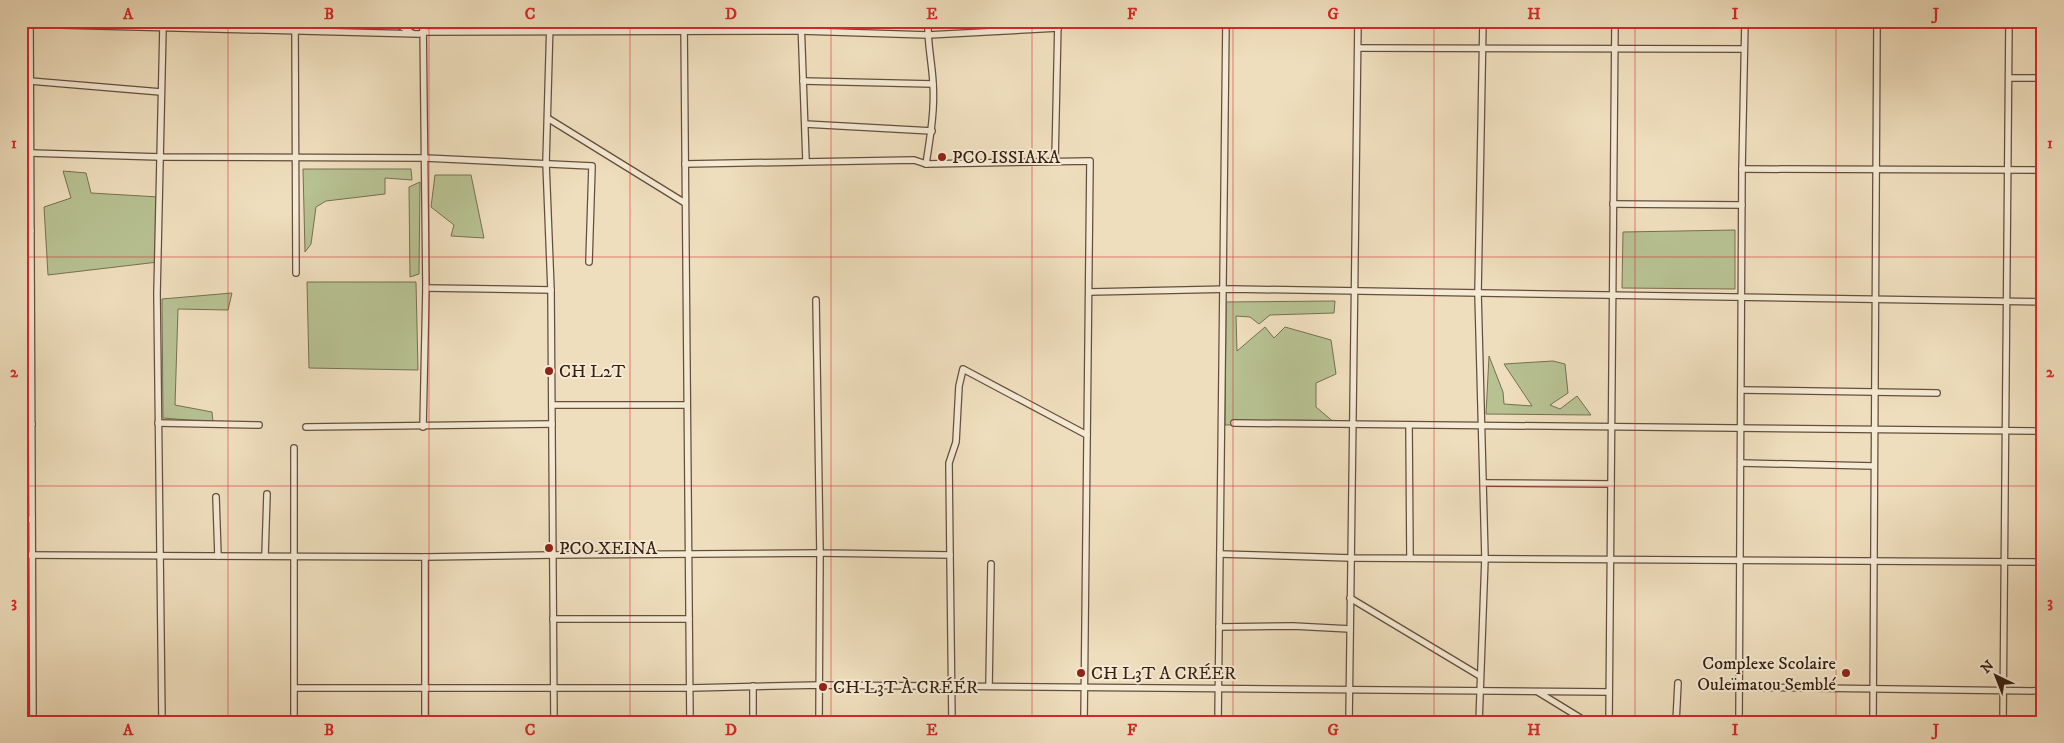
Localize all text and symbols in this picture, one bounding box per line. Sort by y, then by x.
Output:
text: A [122,4,134,24]
text: B [324,4,334,24]
text: C [525,4,535,24]
text: D [725,4,737,24]
text: E [926,4,938,24]
text: F [1127,4,1137,24]
text: G [1327,4,1339,24]
text: H [1527,4,1541,24]
text: I [1732,4,1739,24]
text: J [1931,4,1940,24]
text: 1 [11,133,17,153]
text: 1 [2047,133,2053,153]
place label: PCO ISSIAKA [952,147,1061,169]
marker: PCO ISSIAKA [936,151,948,163]
place label: CH L2T [559,361,626,383]
text: 2 [10,362,19,382]
text: 2 [2046,362,2055,382]
marker: CH L2T [543,365,555,377]
place label: PCO XEINA [559,538,658,560]
marker: PCO XEINA [543,542,555,554]
text: 3 [11,592,17,612]
text: 3 [2047,592,2053,612]
north arrow [1972,650,2022,700]
place label: Complexe Scolaire Ouleïmatou Semblé [1697,653,1837,696]
text: N [1977,656,1999,678]
place label: CH L3T A CRÉER [1091,663,1236,685]
marker: CH L3T A CRÉER [1075,667,1087,679]
marker: Complexe Scolaire Ouleïmatou Semblé [1840,667,1852,679]
place label: CH L3T À CRÉÉR [833,676,978,699]
marker: CH L3T À CRÉÉR [817,681,829,693]
text: A [122,720,134,740]
text: B [324,720,334,740]
text: C [525,720,535,740]
text: D [725,720,737,740]
text: E [926,720,938,740]
text: F [1127,720,1137,740]
text: G [1327,720,1339,740]
text: H [1527,720,1541,740]
text: I [1732,720,1739,740]
text: J [1931,720,1940,740]

